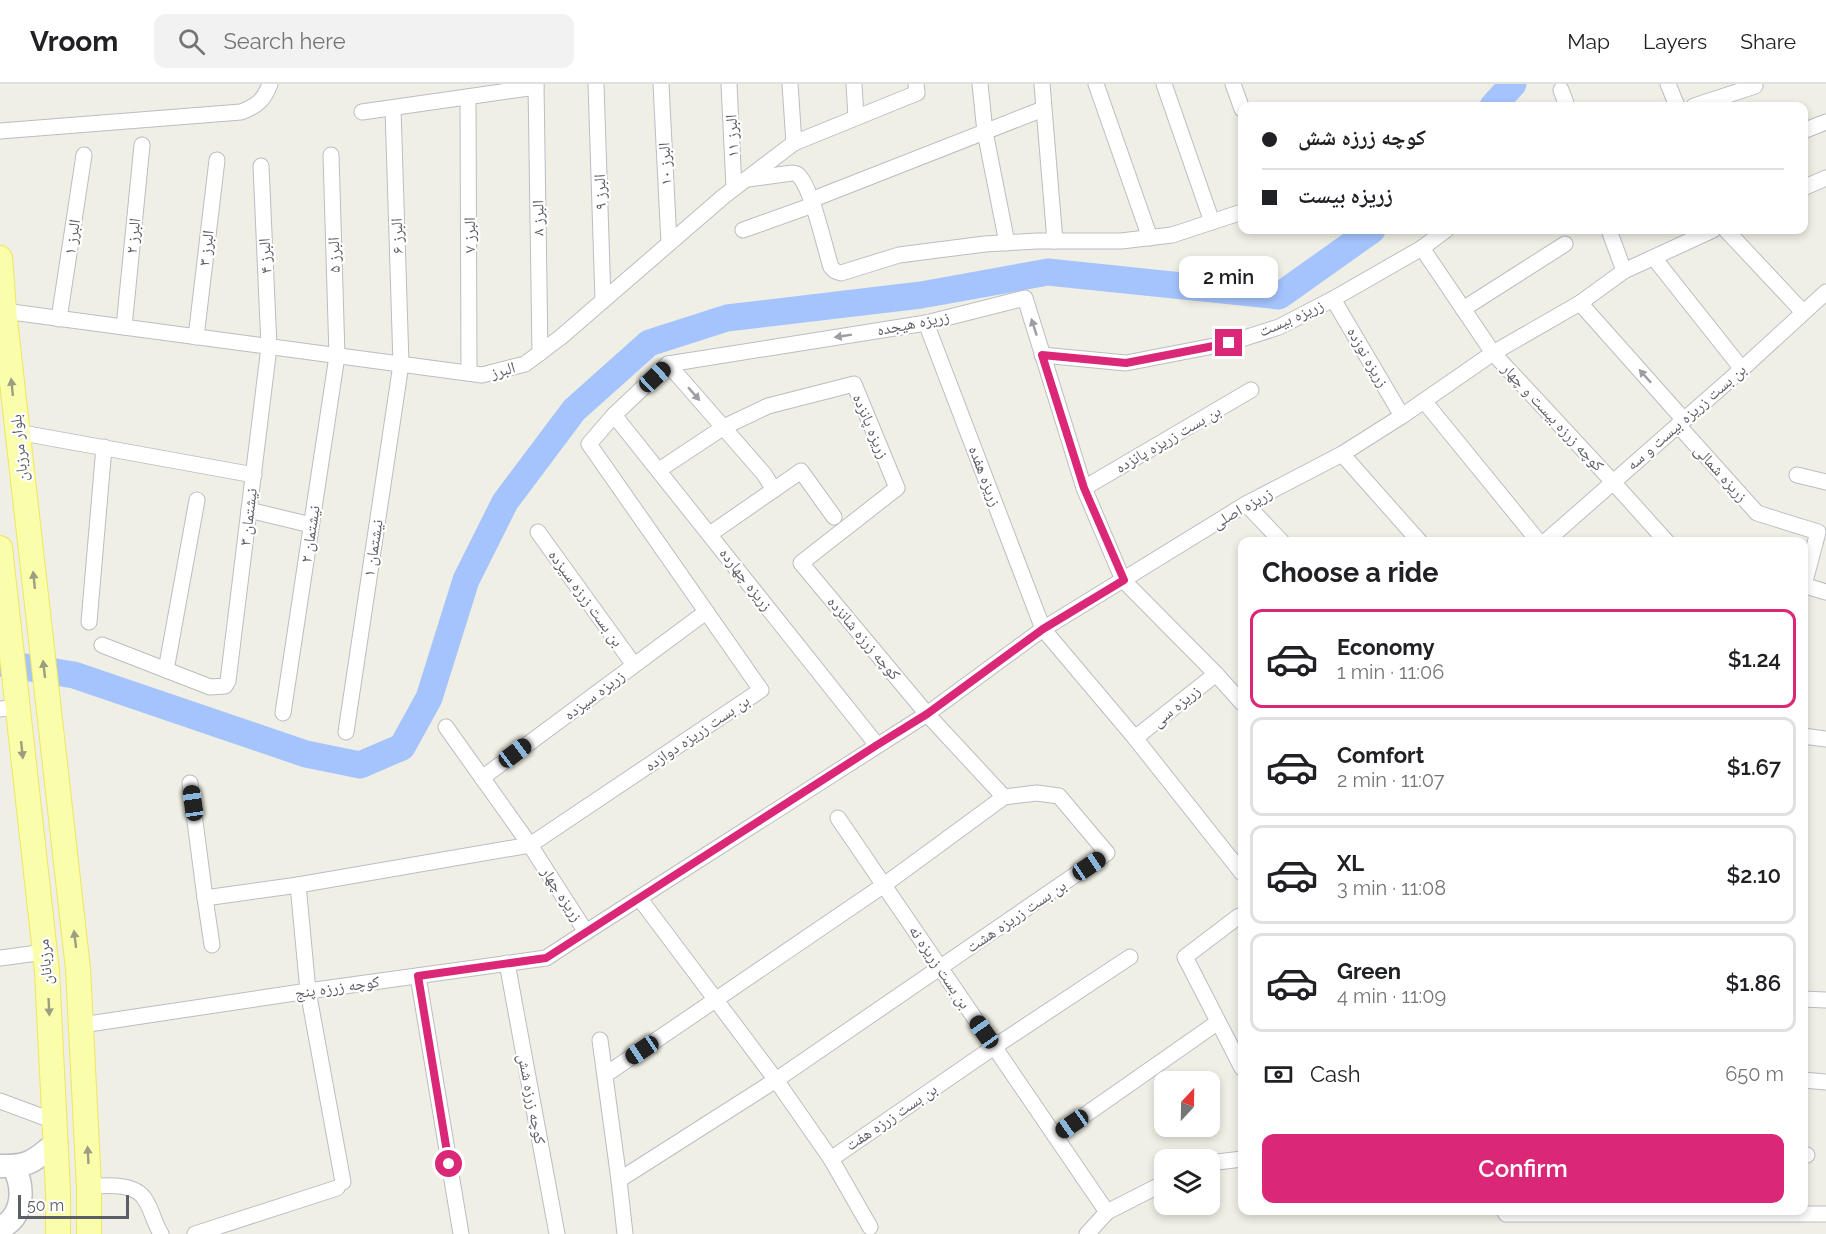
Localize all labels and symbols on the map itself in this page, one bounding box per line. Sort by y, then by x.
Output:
street label: البرز ۱۱ [721,114,743,158]
street label: البرز ۱۰ [654,142,676,186]
street label: البرز ۹ [590,174,610,210]
street label: البرز ۸ [528,200,548,236]
street label: البرز ۲ [122,217,144,255]
street label: البرز ۷ [460,217,479,253]
street label: البرز ۱ [60,218,84,256]
street label: البرز ۶ [387,218,407,254]
street label: البرز ۳ [194,229,218,267]
street label: البرز ۵ [324,237,344,273]
street label: البرز ۴ [255,238,275,274]
callout: 2 min [1180,256,1278,298]
street label: زریزه بیست [1256,295,1326,341]
street label: زریزه هیجده [875,307,951,339]
one-way arrow [1028,318,1038,336]
street label: زریزه نوزده [1343,324,1393,390]
route end [1215,329,1242,356]
one-way arrow [833,332,852,341]
street label: البرز [488,358,517,383]
car [636,358,674,396]
street label: کوچه زرزه بیست و چهار [1497,358,1608,475]
street label: بن بست زریزه بیست و سه [1622,360,1750,475]
one-way arrow [1639,369,1652,384]
one-way arrow [8,377,17,396]
one-way arrow [688,386,701,402]
street label: زریزه پانزده [849,391,893,461]
street label: بن بست زریزه پانزده [1112,401,1225,478]
street label: بلوار مرزبان [6,413,33,483]
street label: زریزه شمالی [1690,440,1752,506]
street label: زریزه هفده [965,443,1005,509]
street label: زریزه اصلی [1209,483,1276,534]
street label: نيشتمان ۳ [235,487,262,547]
street label: نيشتمان ۲ [296,504,325,564]
street label: نيشتمان ۱ [359,518,388,578]
street label: زریزه چهارده [716,544,776,614]
street label: بن بست زرزه سیزده [544,546,627,651]
one-way arrow [29,571,39,590]
street label: کوچه زرزه شانزده [824,592,905,684]
one-way arrow [39,660,49,679]
street label: زریزه سیزده [560,666,628,724]
street label: زریزه سی [1148,681,1205,732]
street label: بن بست زریزه دوازده [641,691,754,776]
car [495,735,535,771]
one-way arrow [17,741,27,760]
car [182,784,204,822]
car [1069,848,1109,884]
street label: زریزه چهار [537,862,587,925]
street label: بن بست زریزه هشت [962,875,1070,957]
street label: بن بست زریزه نه [904,922,975,1013]
one-way arrow [70,929,80,948]
street label: مرزبانان [34,938,57,986]
street label: کوچه زرزه پنج [293,972,381,1003]
one-way arrow [44,997,53,1016]
car [966,1012,1002,1052]
car [622,1032,662,1068]
street label: کوچه زرزه شش [513,1052,550,1146]
north arrow [1154,1071,1220,1137]
street label: بن بست زرزه هفت [842,1079,941,1155]
car [1052,1106,1092,1142]
one-way arrow [83,1145,92,1164]
route start [435,1150,462,1177]
scale bar [18,1192,129,1220]

